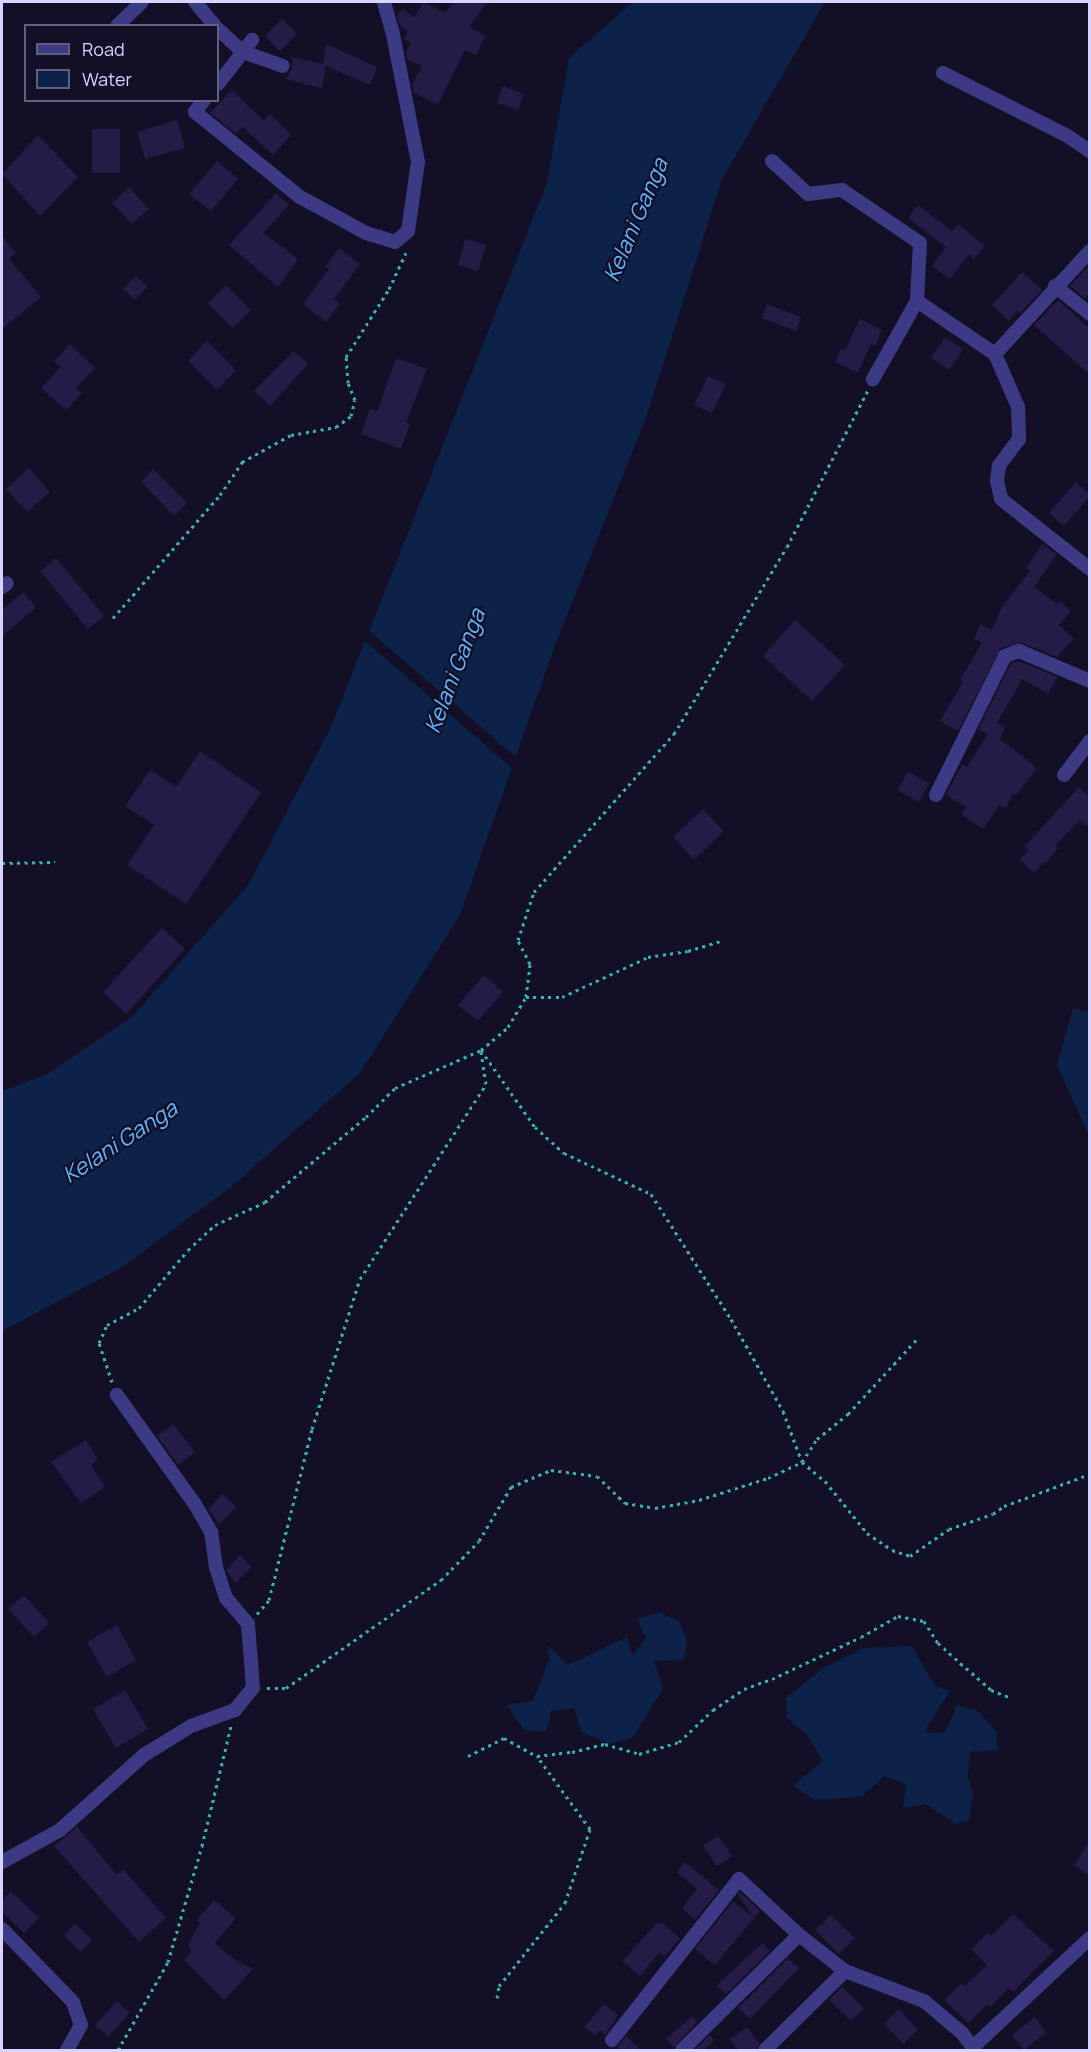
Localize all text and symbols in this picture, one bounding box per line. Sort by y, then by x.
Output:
legend [24,24,219,102]
text: Road [82,37,125,61]
text: Water [82,67,132,91]
water label: Kelani Ganga [598,155,674,285]
water label: Kelani Ganga [419,605,491,737]
water label: Kelani Ganga [58,1095,182,1189]

